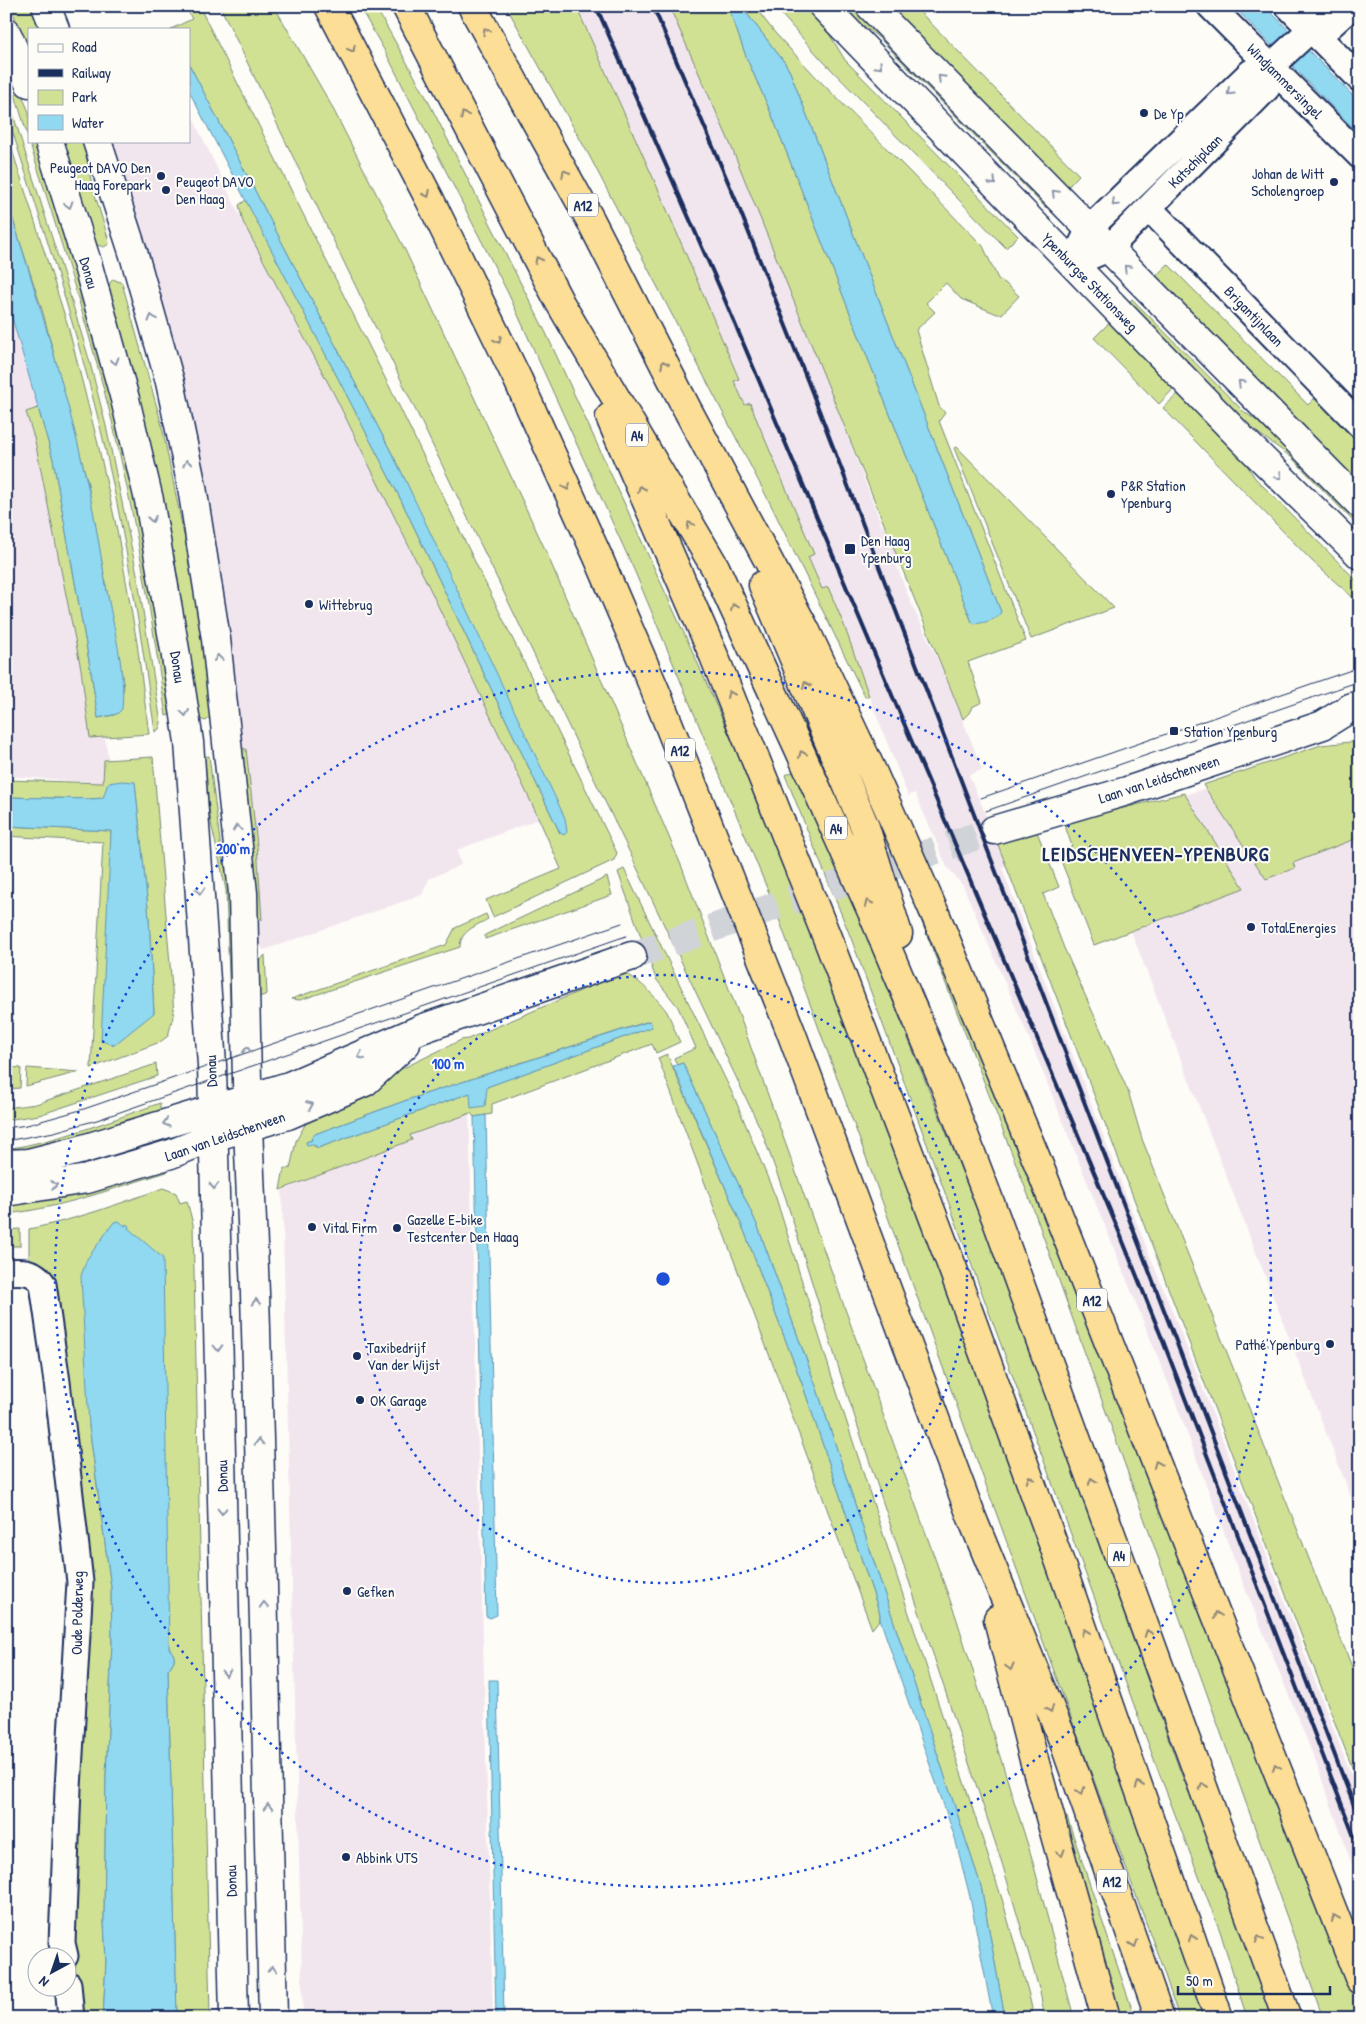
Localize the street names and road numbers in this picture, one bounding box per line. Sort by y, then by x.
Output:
street label: Windjammersingel [1242,38,1328,124]
street label: Katschiplaan [1163,129,1227,193]
road number: A12 [568,194,598,216]
street label: Ypenburgse Stationsweg [1037,228,1143,336]
street label: Donau [75,255,103,291]
street label: Brigantijnlaan [1220,281,1289,351]
road number: A4 [626,424,648,446]
street label: Donau [165,650,191,684]
road number: A12 [665,738,695,762]
street label: Laan van Leidschenveen [1096,750,1222,808]
road number: A4 [825,816,847,840]
street label: Donau [200,1055,222,1087]
street label: Laan van Leidschenveen [162,1106,288,1166]
road number: A12 [1077,1288,1107,1312]
street label: Donau [211,1460,233,1492]
road number: A4 [1108,1544,1130,1566]
street label: Oude Polderweg [66,1570,88,1655]
street label: Donau [220,1865,242,1897]
road number: A12 [1097,1870,1127,1892]

